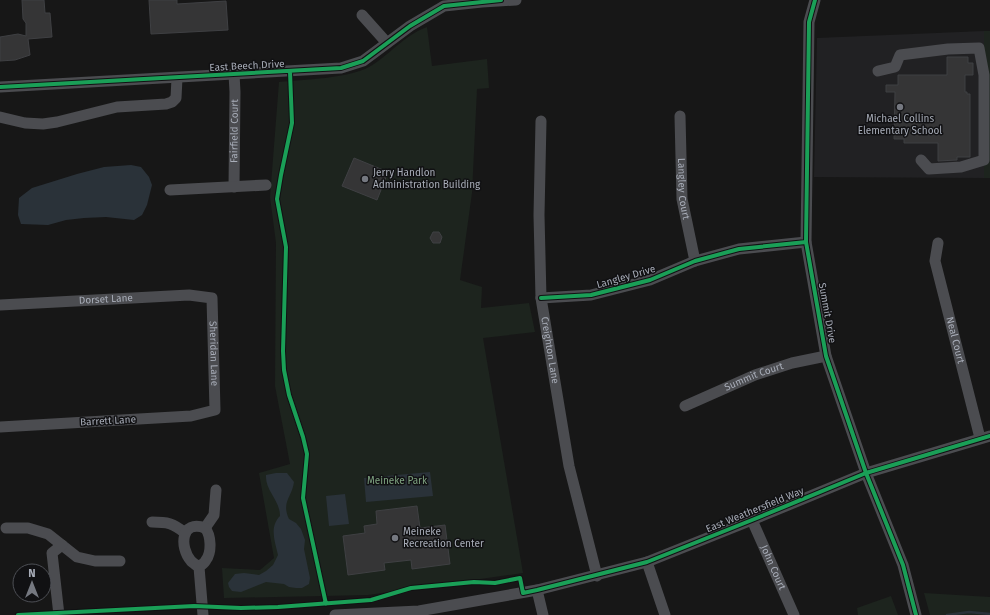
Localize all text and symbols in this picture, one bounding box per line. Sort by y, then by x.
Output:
street label: East Beech Drive [209,58,285,74]
street label: Fairfield Court [228,99,241,163]
marker: Michael Collins Elementary School [895,102,905,112]
place label: Michael Collins Elementary School [858,113,942,137]
street label: Langley Court [675,158,692,221]
place label: Jerry Handlon Administration Building [373,167,481,191]
marker: Jerry Handlon Administration Building [360,174,370,184]
street label: Langley Drive [595,263,657,291]
street label: Summit Drive [816,282,838,344]
street label: Dorset Lane [79,292,133,307]
street label: Creighton Lane [538,316,561,385]
street label: Neal Court [943,316,967,365]
street label: Sheridan Lane [207,321,220,386]
street label: Summit Court [723,360,785,394]
street label: Barrett Lane [80,414,136,428]
park label: Meineke Park [367,475,428,487]
street label: East Weathersfield Way [704,485,806,535]
place label: Meineke Recreation Center [403,526,484,550]
marker: Meineke Recreation Center [390,533,400,543]
street label: John Court [758,543,788,592]
north arrow [12,563,52,603]
text: N [28,567,36,580]

